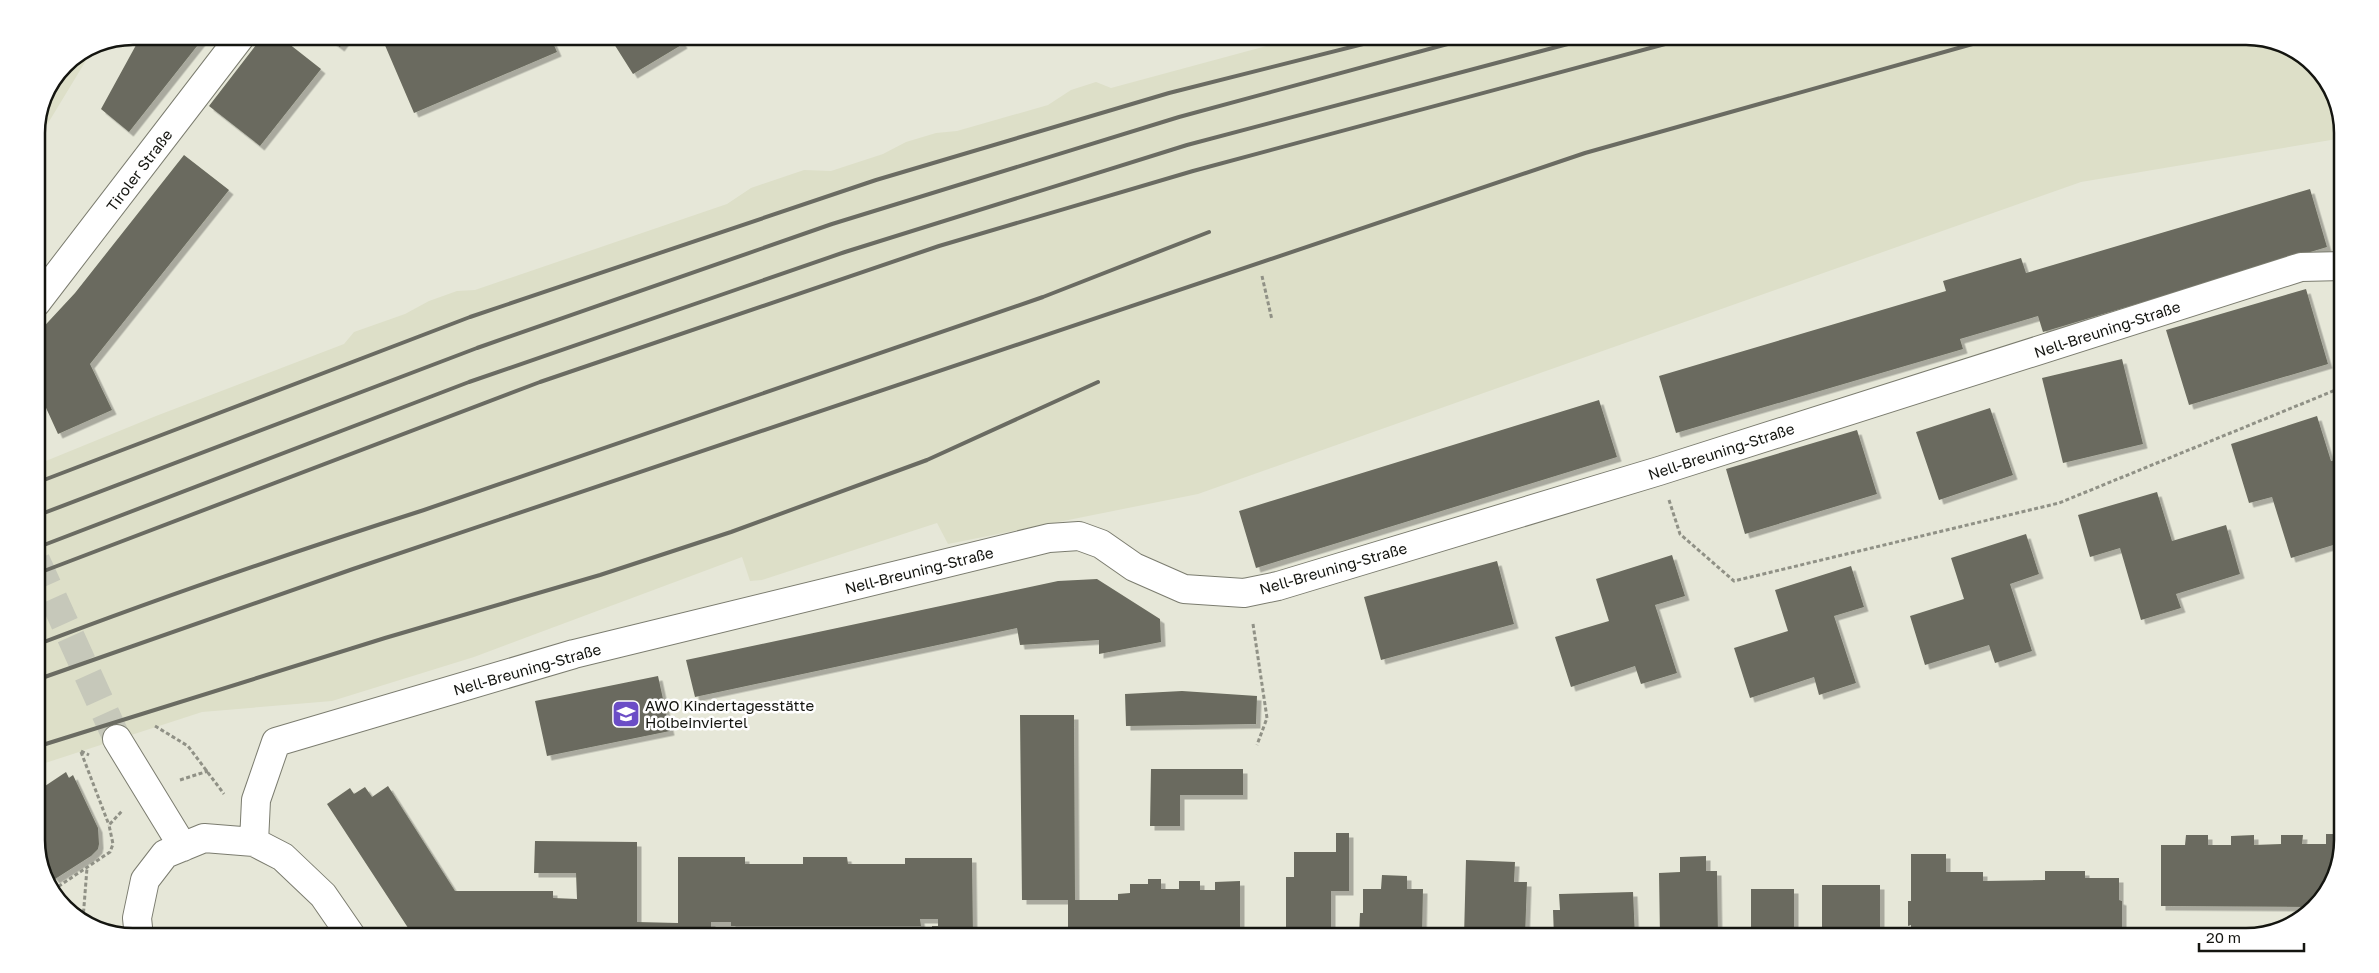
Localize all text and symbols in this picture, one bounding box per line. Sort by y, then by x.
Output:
street label: Tiroler Straße [102,125,176,214]
street label: Nell-Breuning-Straße [2032,297,2183,361]
street label: Nell-Breuning-Straße [1646,419,1797,483]
street label: Nell-Breuning-Straße [1257,538,1409,598]
street label: Nell-Breuning-Straße [843,543,995,597]
street label: Nell-Breuning-Straße [451,639,603,699]
place label: AWO Kindertagesstätte Holbeinviertel [645,696,814,731]
school or university icon: AWO Kindertagesstätte Holbeinviertel [611,699,641,729]
scale bar [2199,920,2304,952]
text: 20 m [2206,928,2241,946]

